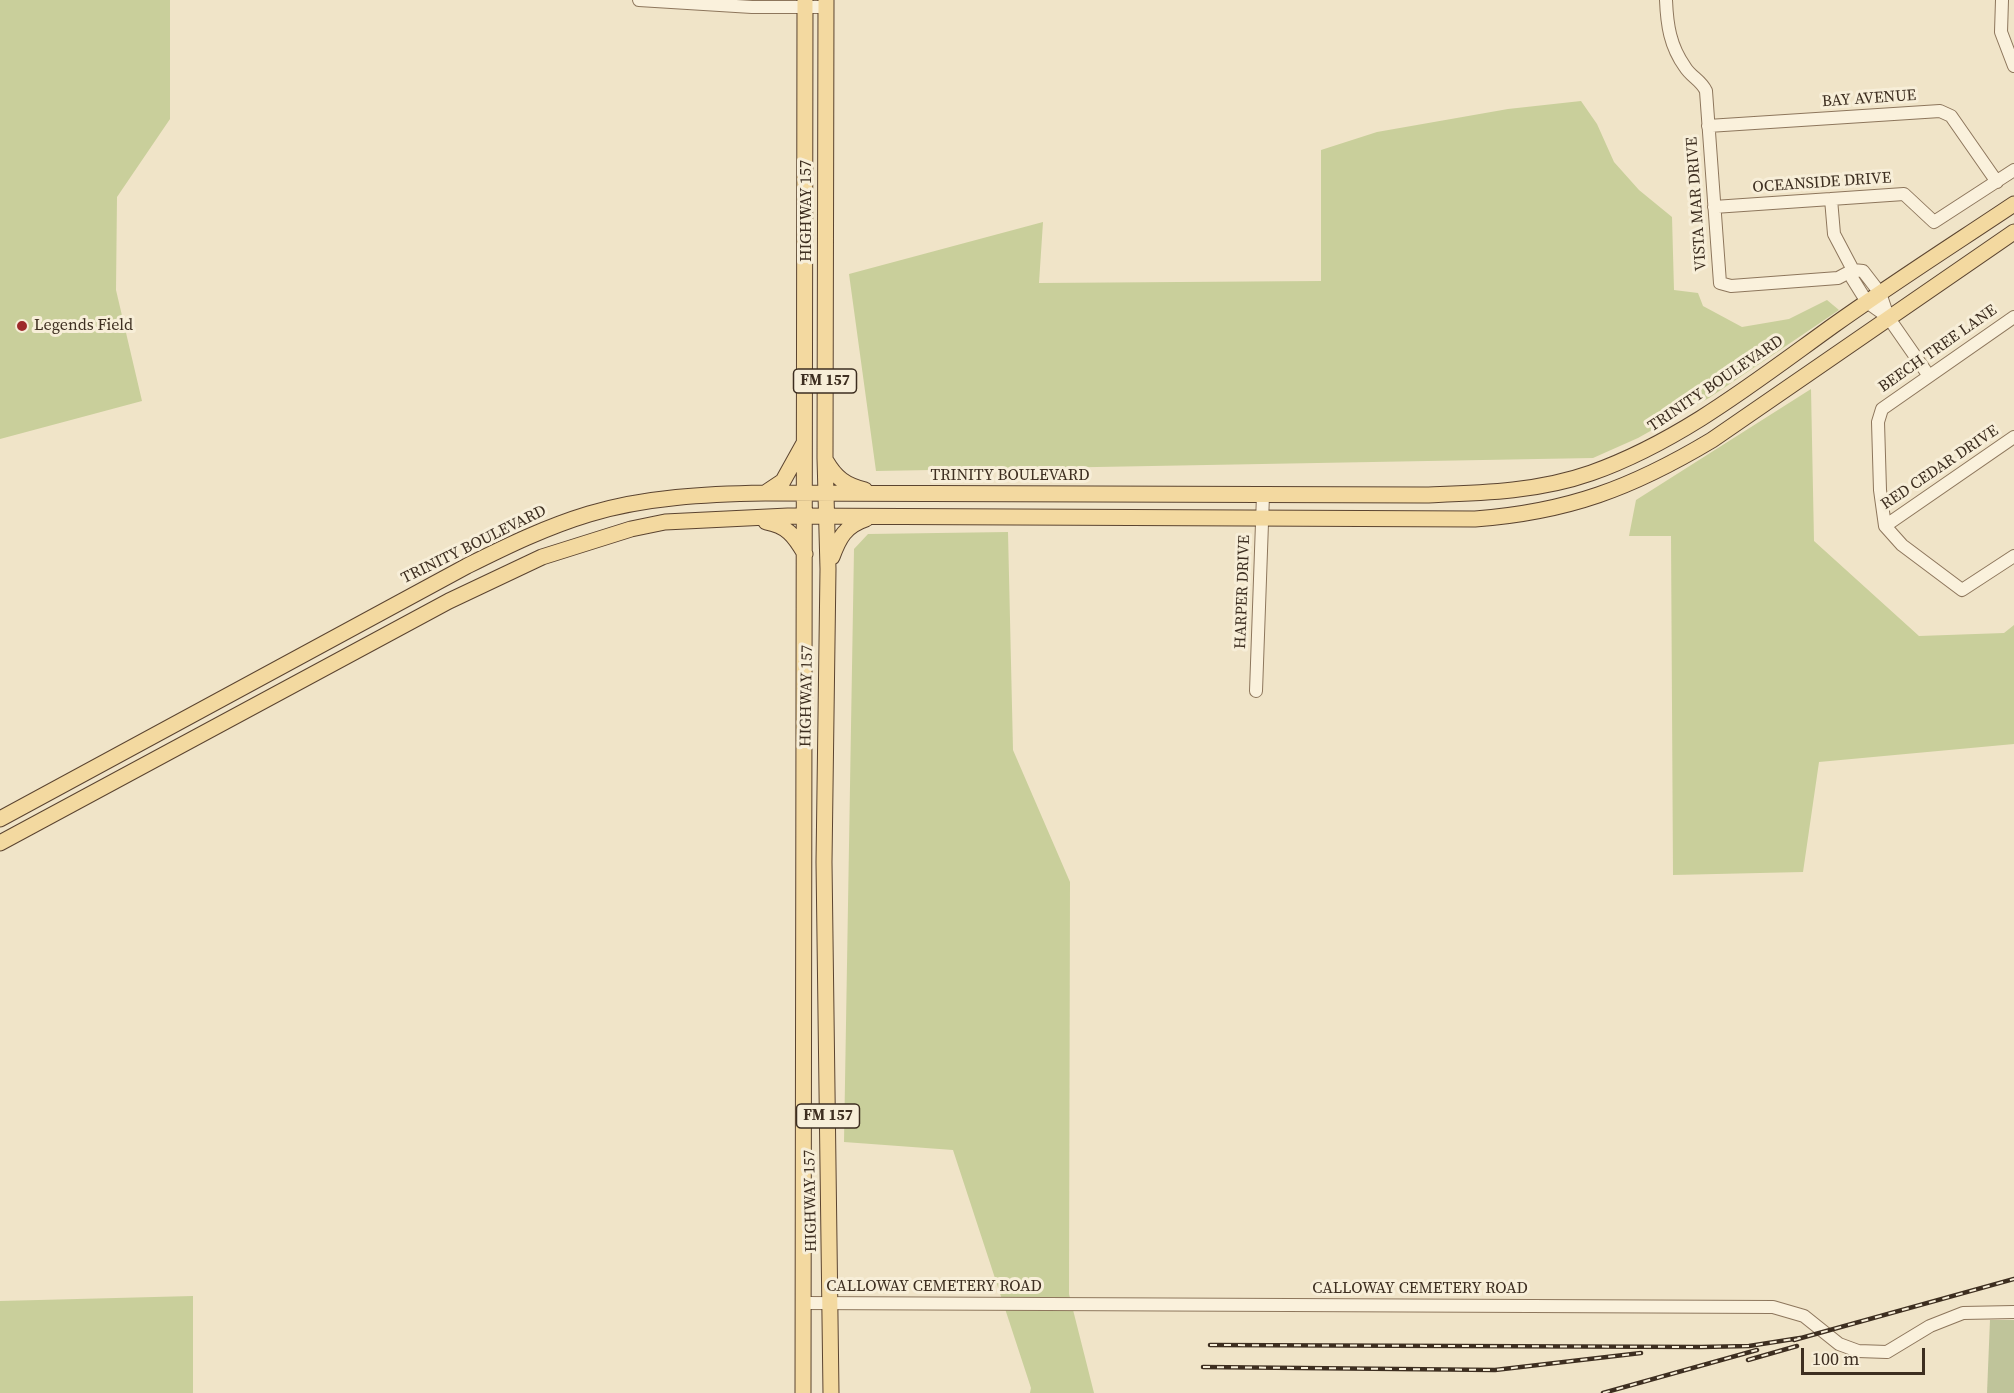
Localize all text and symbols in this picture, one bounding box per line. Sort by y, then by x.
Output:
street label: BAY AVENUE [1821,86,1917,112]
street label: VISTA MAR DRIVE [1683,136,1711,272]
street label: HIGHWAY 157 [797,160,817,262]
street label: OCEANSIDE DRIVE [1752,169,1892,197]
street label: BEECH TREE LANE [1875,301,2001,397]
place label: Legends Field [34,316,133,336]
marker: Legends Field [15,319,29,333]
street label: TRINITY BOULEVARD [1645,332,1787,436]
road number: FM 157 [794,369,856,393]
street label: RED CEDAR DRIVE [1878,422,2002,514]
street label: TRINITY BOULEVARD [930,466,1090,486]
street label: TRINITY BOULEVARD [398,502,550,588]
street label: HARPER DRIVE [1231,535,1255,649]
street label: HIGHWAY 157 [797,645,817,747]
road number: FM 157 [796,1104,860,1128]
street label: HIGHWAY 157 [801,1150,821,1252]
street label: CALLOWAY CEMETERY ROAD [826,1277,1042,1297]
street label: CALLOWAY CEMETERY ROAD [1312,1279,1528,1299]
scale bar [1804,1336,1928,1374]
text: 100 m [1812,1346,1859,1371]

